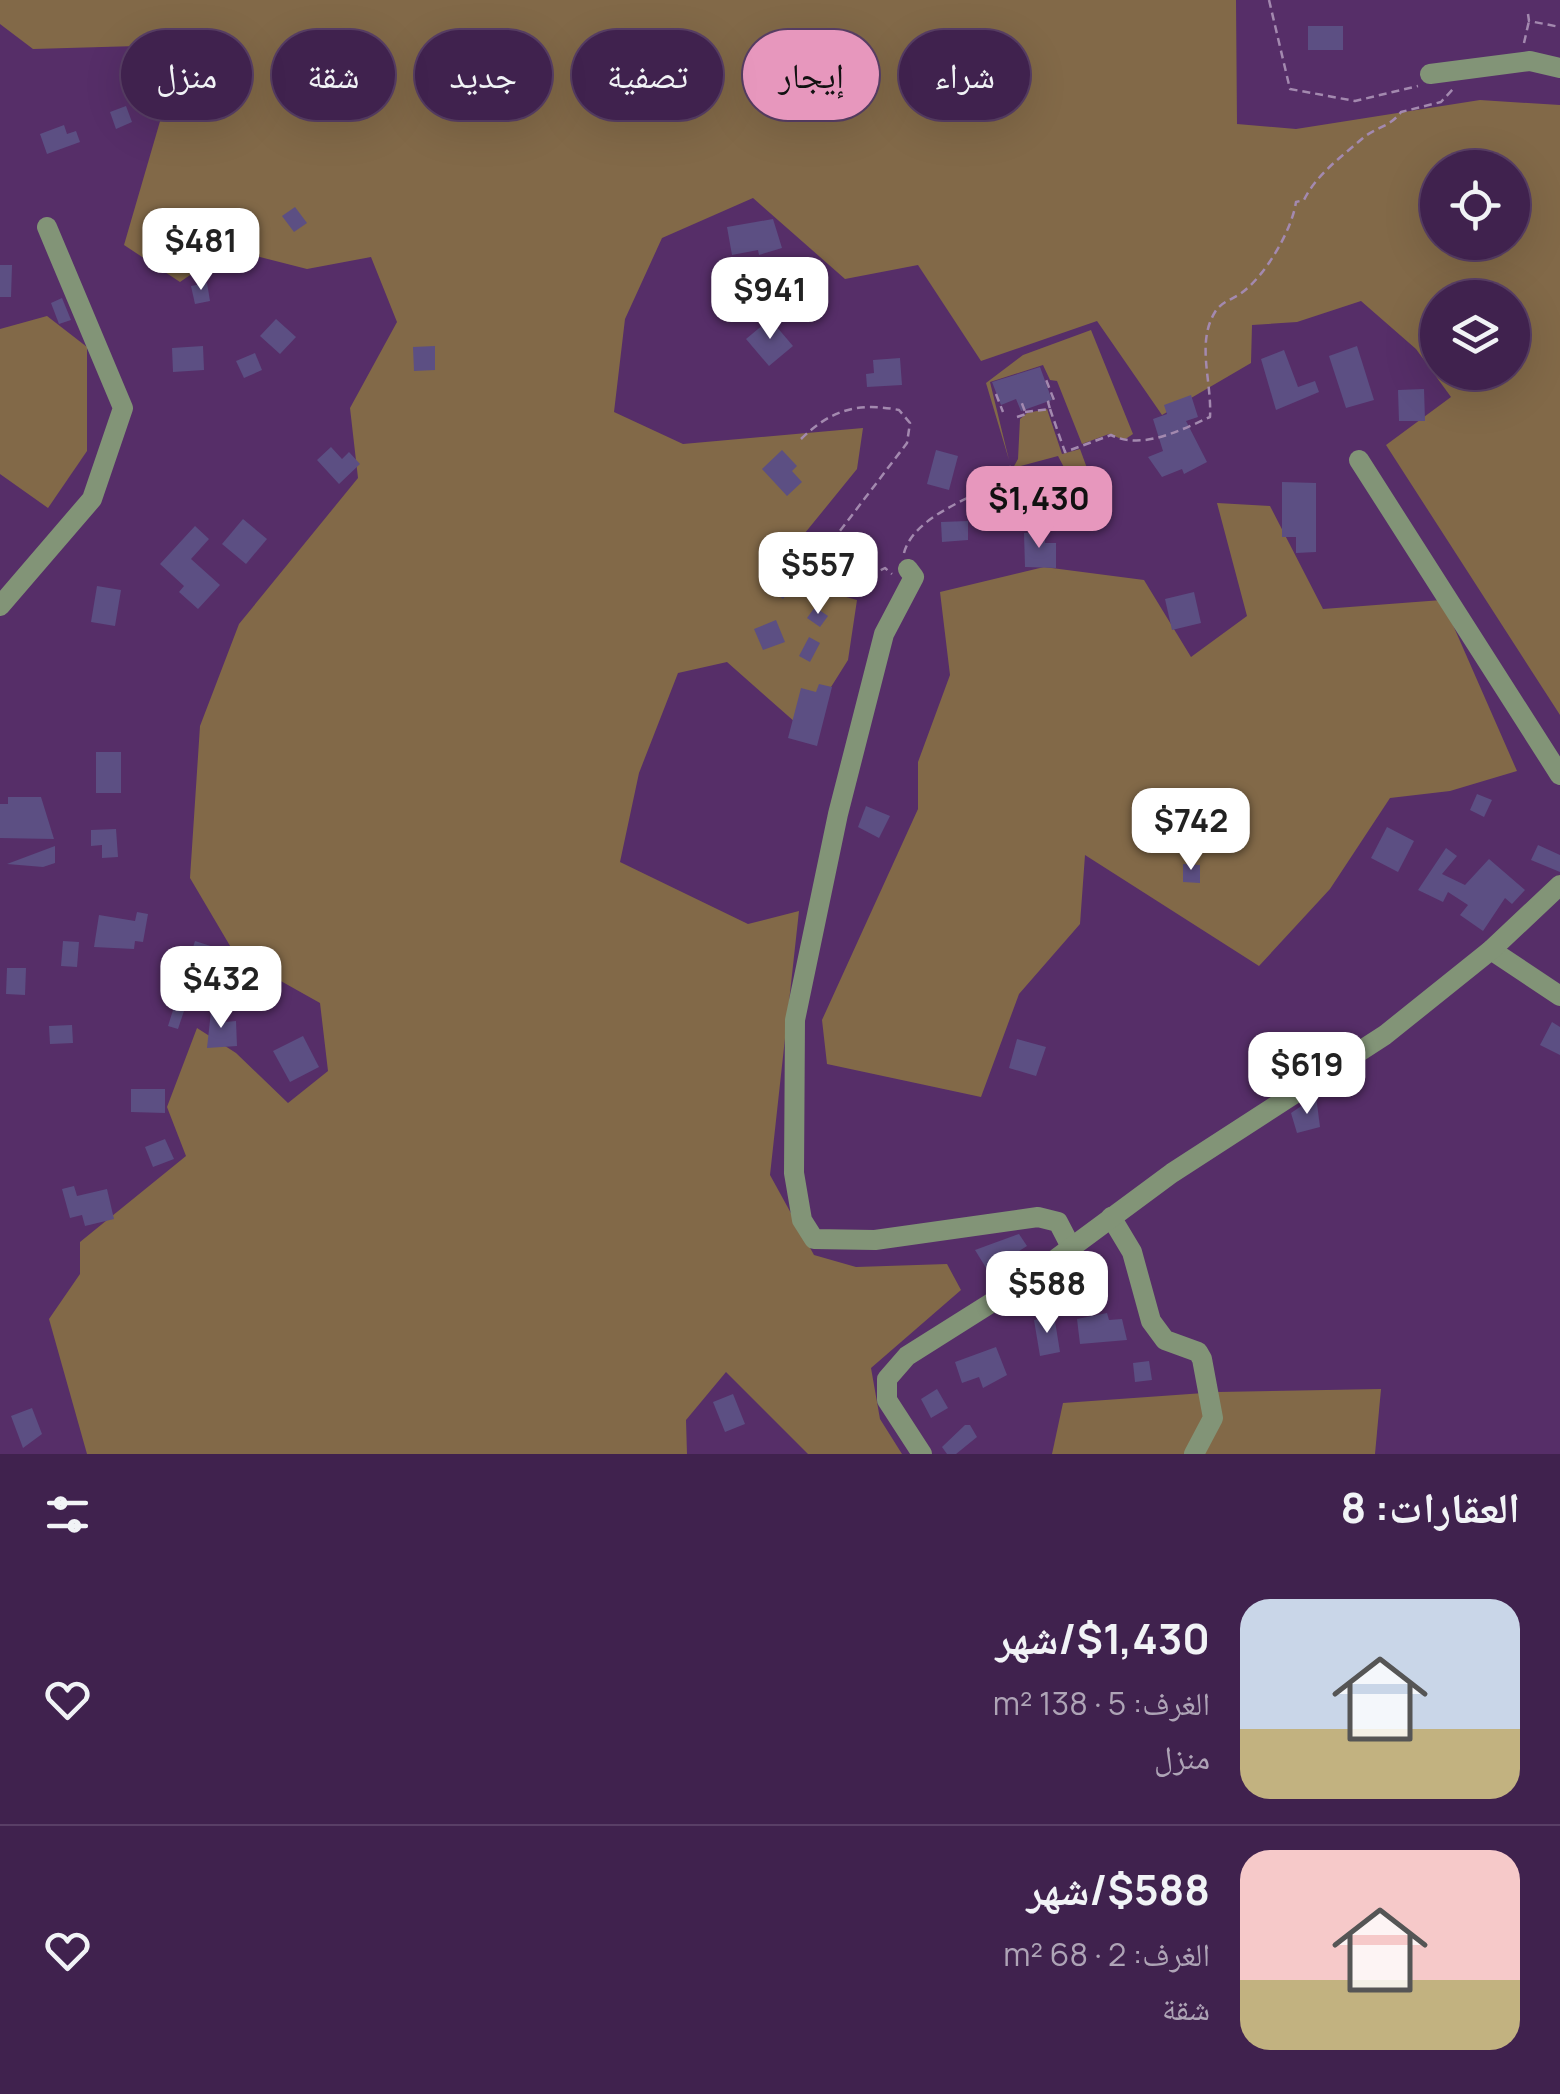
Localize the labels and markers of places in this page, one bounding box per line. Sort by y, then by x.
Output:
pin: $481 [142,208,260,293]
pin: $941 [711,257,829,342]
pin: $1,430 [958,466,1120,551]
pin: $557 [759,532,877,617]
pin: $742 [1132,788,1250,873]
pin: $432 [162,946,280,1031]
pin: $619 [1248,1032,1366,1117]
pin: $588 [988,1251,1106,1336]

